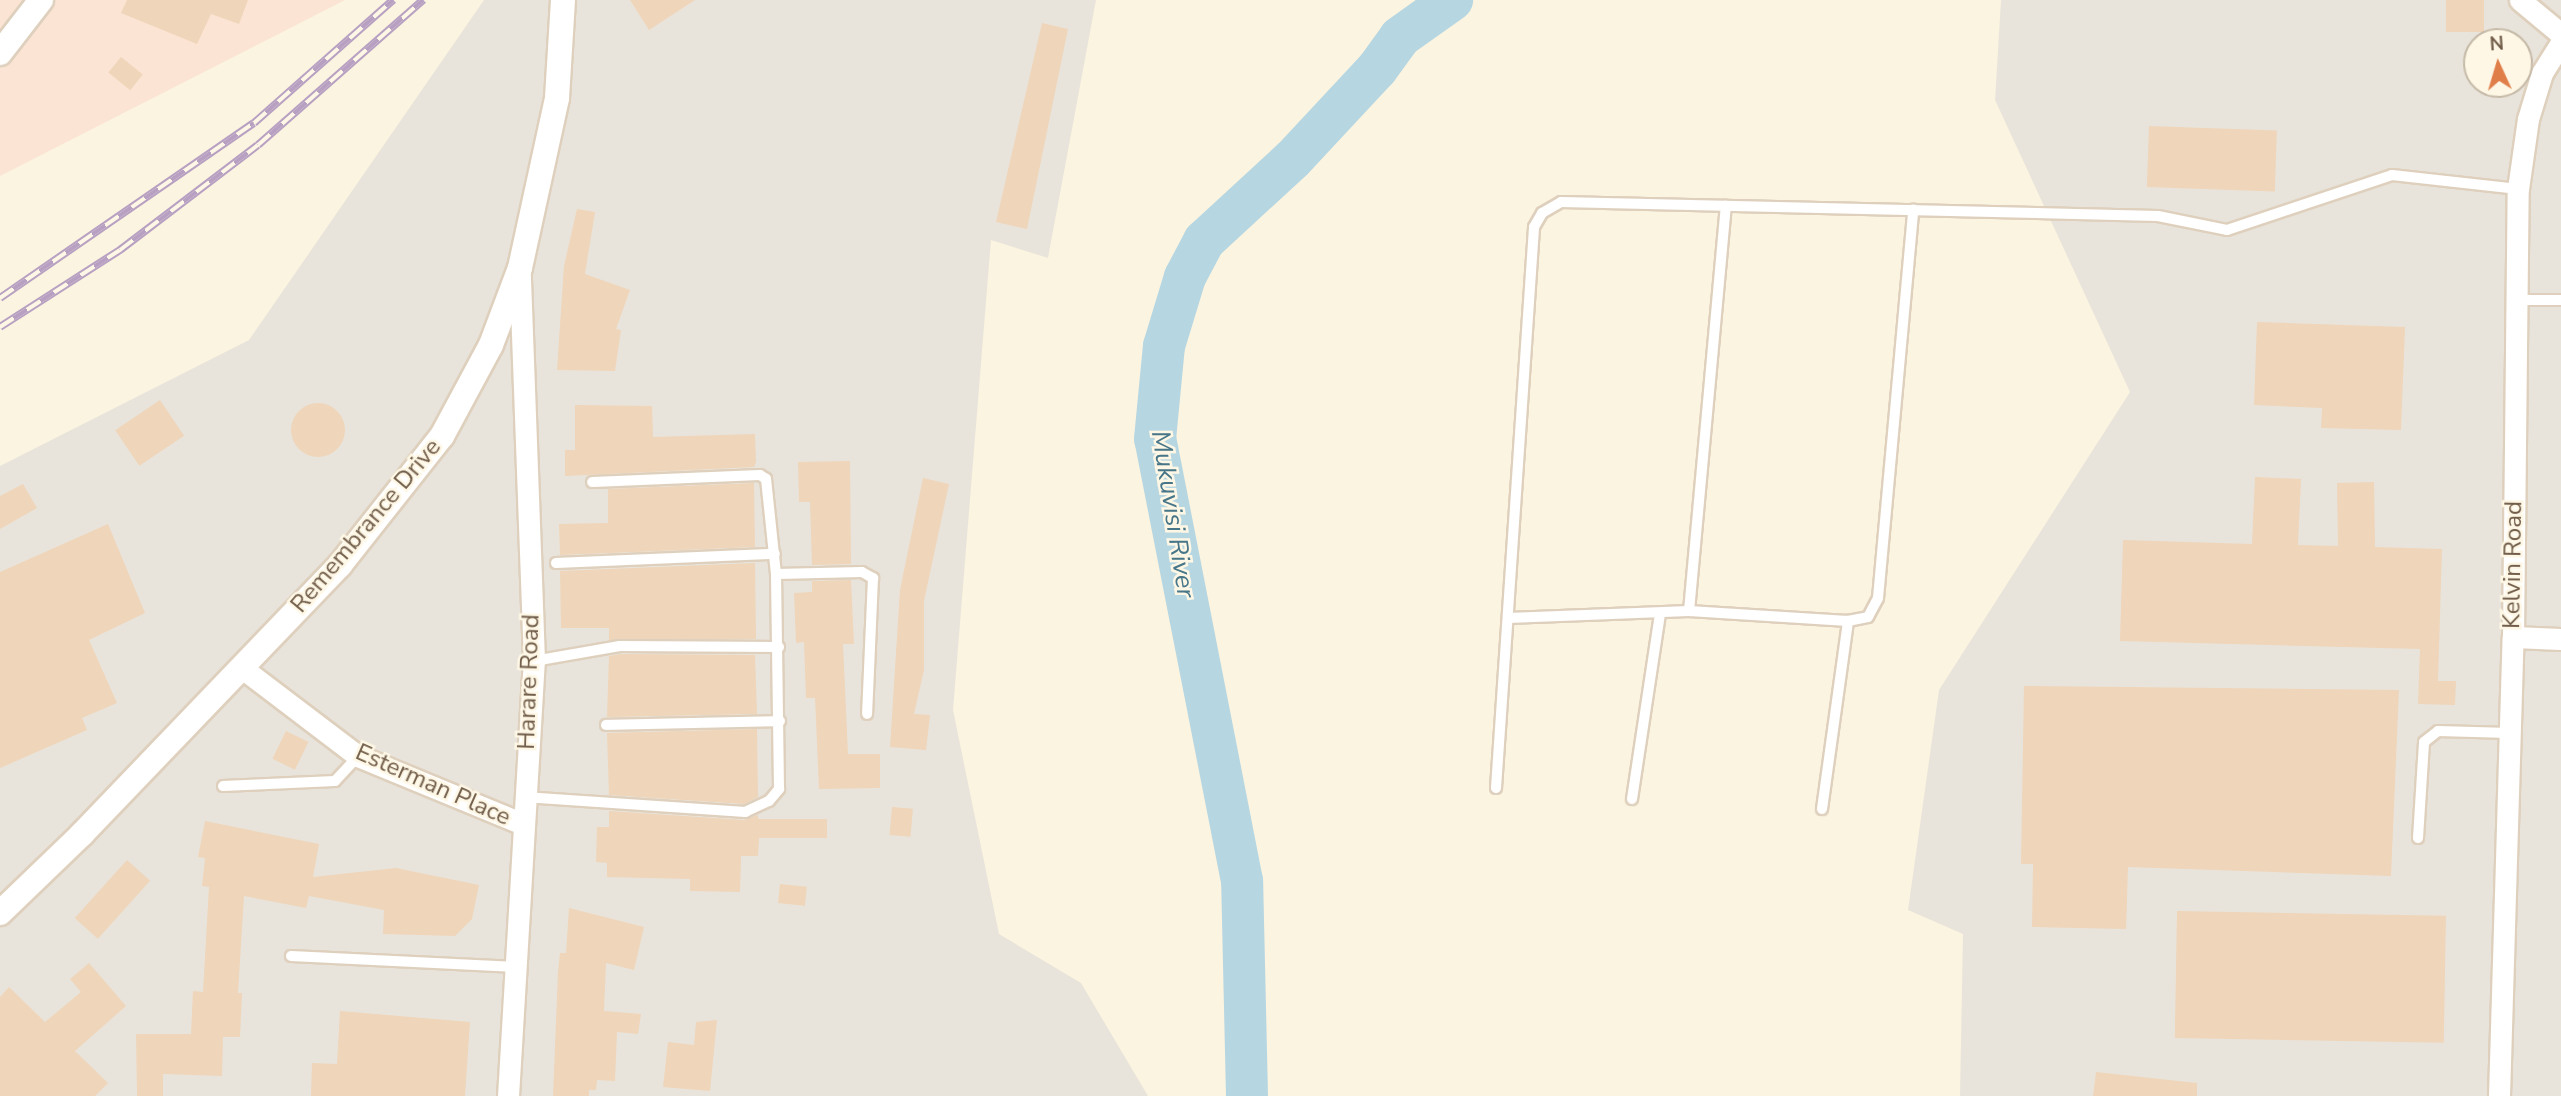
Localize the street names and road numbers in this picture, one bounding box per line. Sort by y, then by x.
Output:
street label: Remembrance Drive [285,433,447,619]
street label: Kelvin Road [2497,501,2529,629]
street label: Harare Road [512,614,546,750]
street label: Esterman Place [351,738,515,832]

